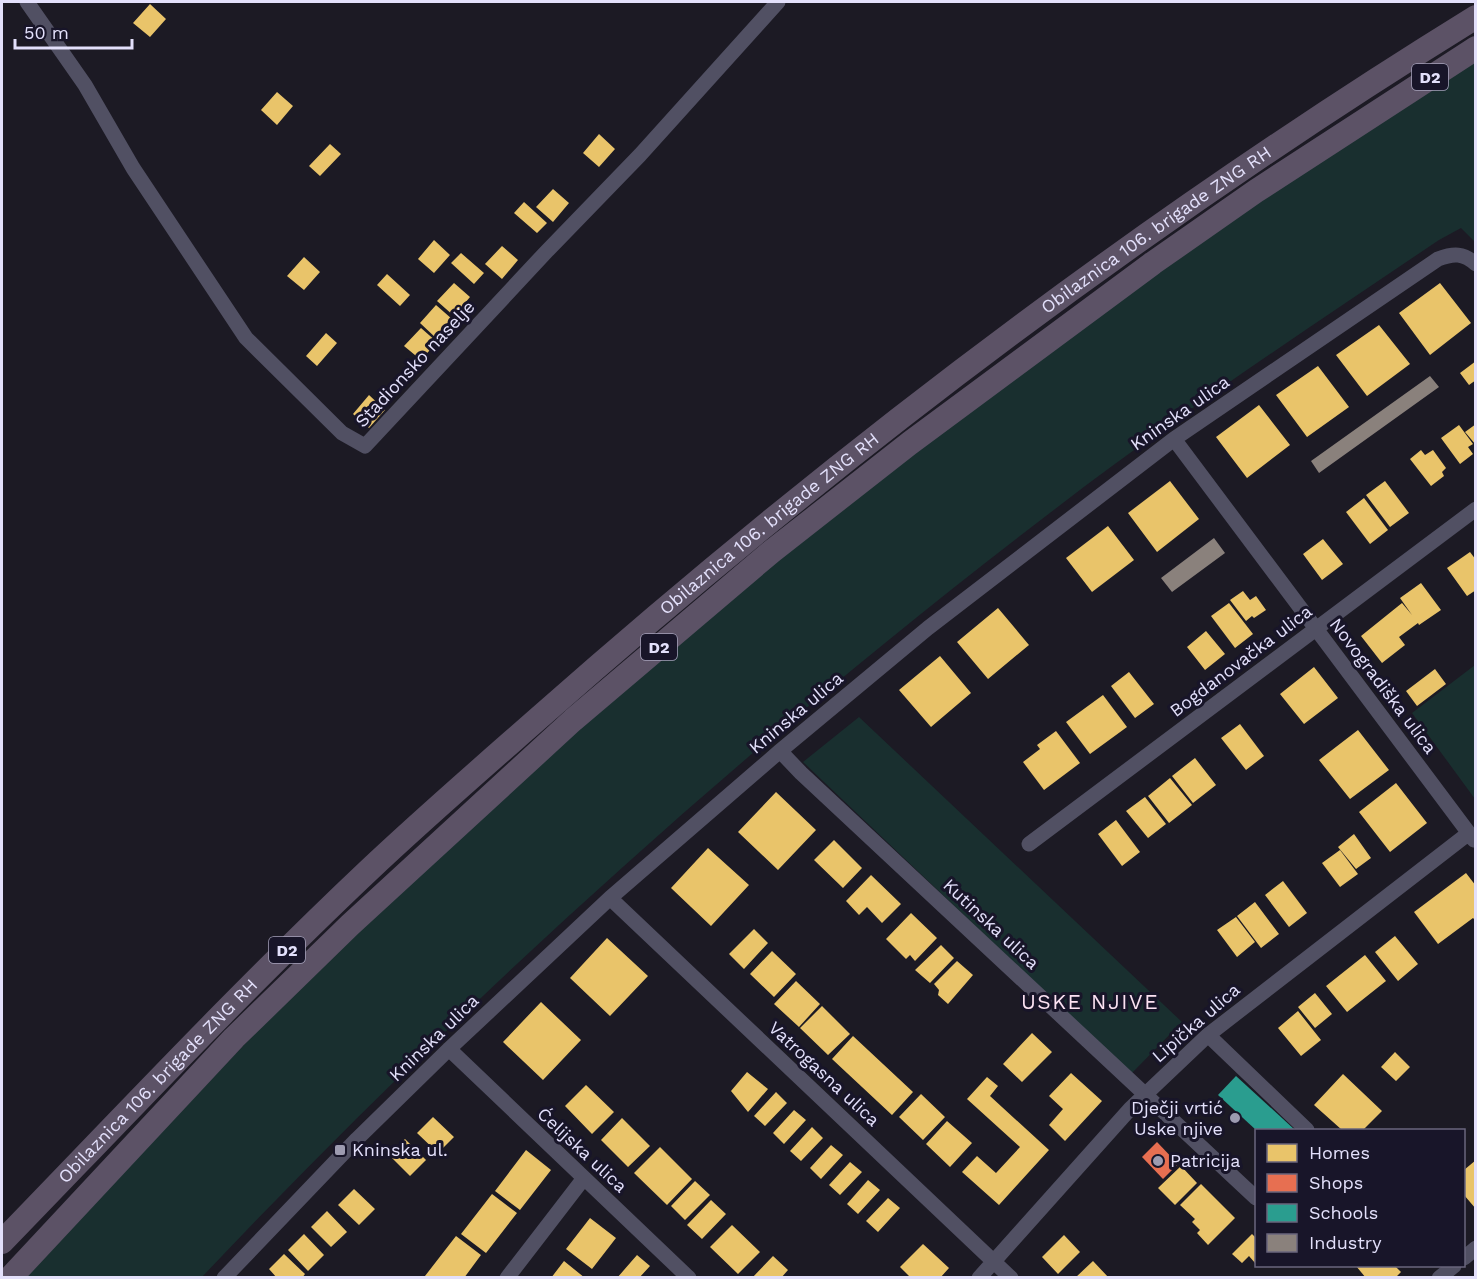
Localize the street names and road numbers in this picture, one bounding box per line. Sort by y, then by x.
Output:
road number: D2 [1412,64,1448,90]
street label: Obilaznica 106. brigade ZNG RH [1037,141,1275,318]
street label: Stadionsko naselje [351,296,479,431]
street label: Kninska ulica [1126,371,1233,454]
street label: Obilaznica 106. brigade ZNG RH [655,428,883,619]
street label: Bogdanovačka ulica [1165,600,1316,721]
street label: Novogradiška ulica [1326,614,1441,758]
road number: D2 [641,634,677,660]
street label: Kninska ulica [745,667,847,758]
street label: Kutinska ulica [939,874,1043,973]
road number: D2 [269,937,305,963]
street label: Obilaznica 106. brigade ZNG RH [54,974,261,1187]
street label: Lipička ulica [1148,979,1244,1066]
street label: Kninska ulica [385,990,483,1085]
street label: Vatrogasna ulica [765,1017,884,1130]
street label: Ćelijska ulica [533,1103,632,1197]

